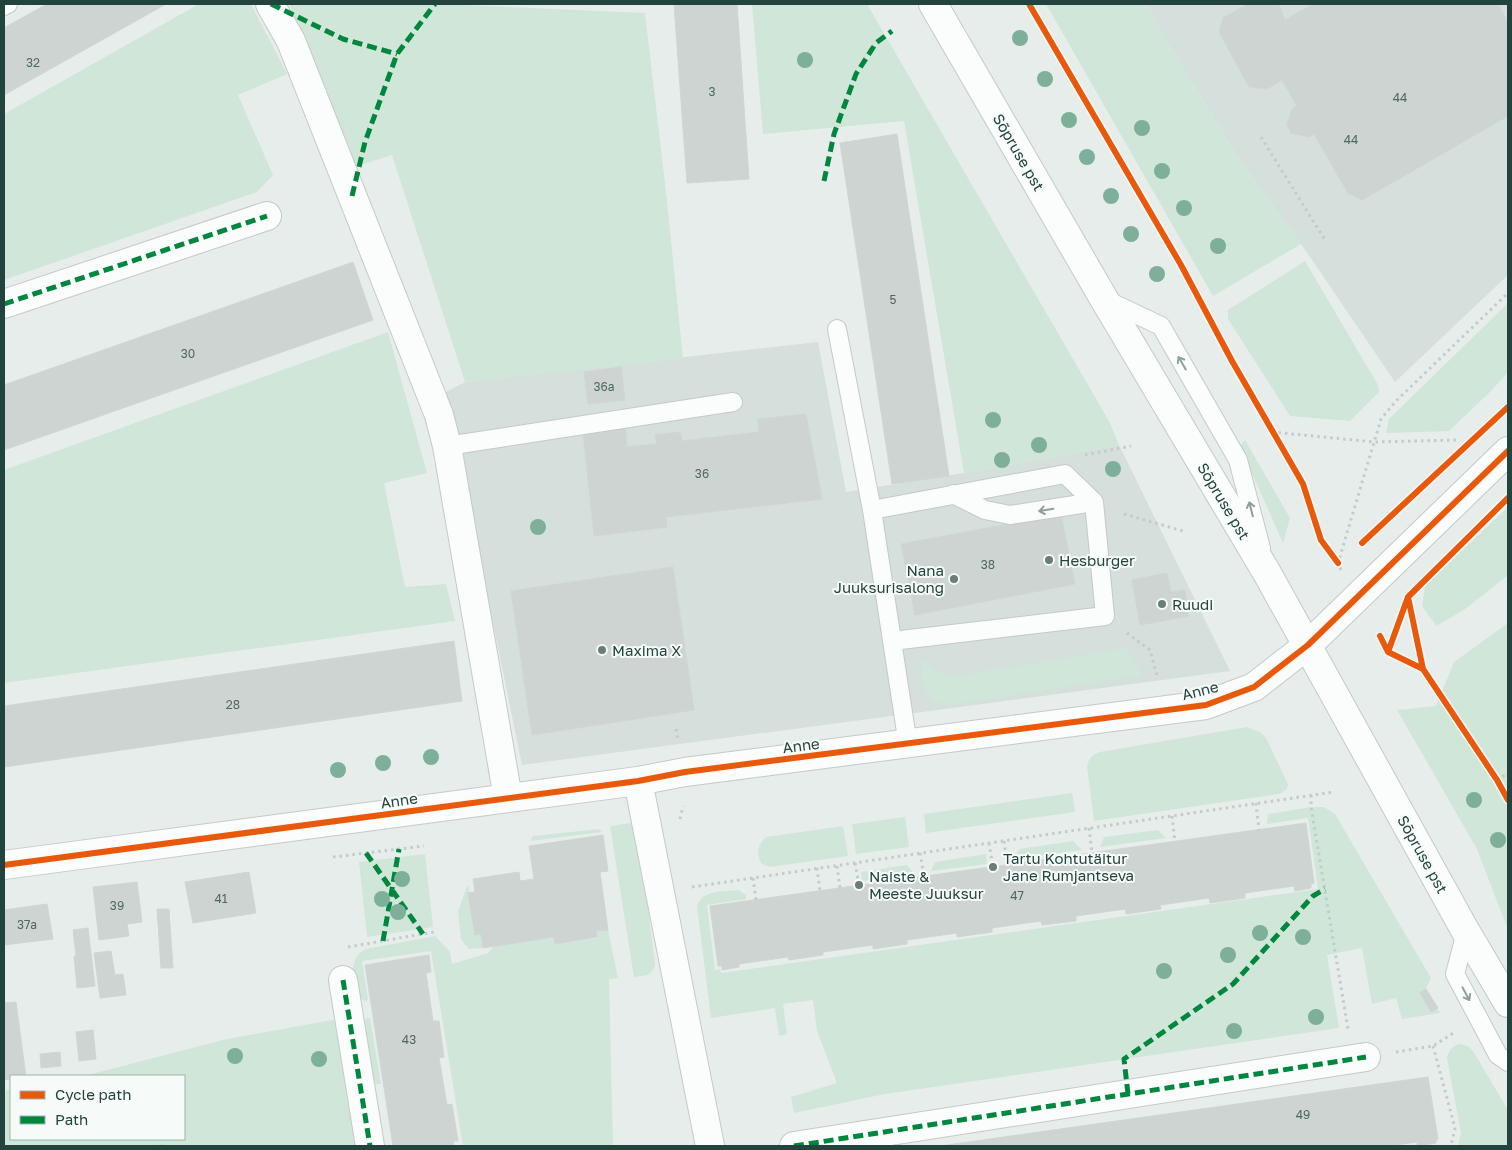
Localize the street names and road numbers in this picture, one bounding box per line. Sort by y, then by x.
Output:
street label: Sõpruse pst [990,110,1048,194]
street label: Sõpruse pst [1194,459,1254,543]
street label: Anne [1180,677,1221,703]
street label: Anne [781,734,821,756]
street label: Anne [379,788,419,812]
street label: Sõpruse pst [1394,812,1452,896]

